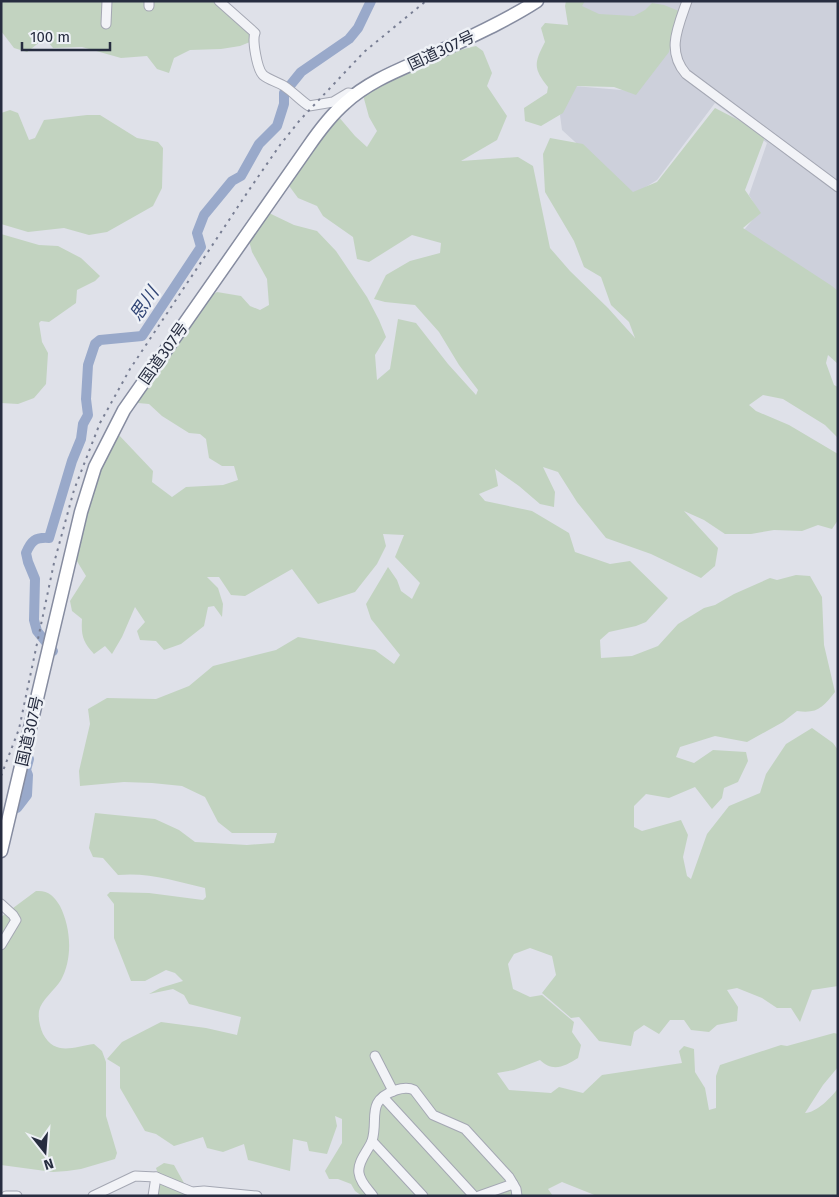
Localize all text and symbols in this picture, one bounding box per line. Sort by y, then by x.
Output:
scale bar [22,20,110,52]
street label: 国道307号 [405,27,478,74]
text: 100 m [30,28,70,46]
water label: 思川 [125,281,164,325]
street label: 国道307号 [135,318,192,388]
street label: 国道307号 [12,694,47,768]
north arrow [20,1127,70,1177]
text: N [42,1154,56,1173]

